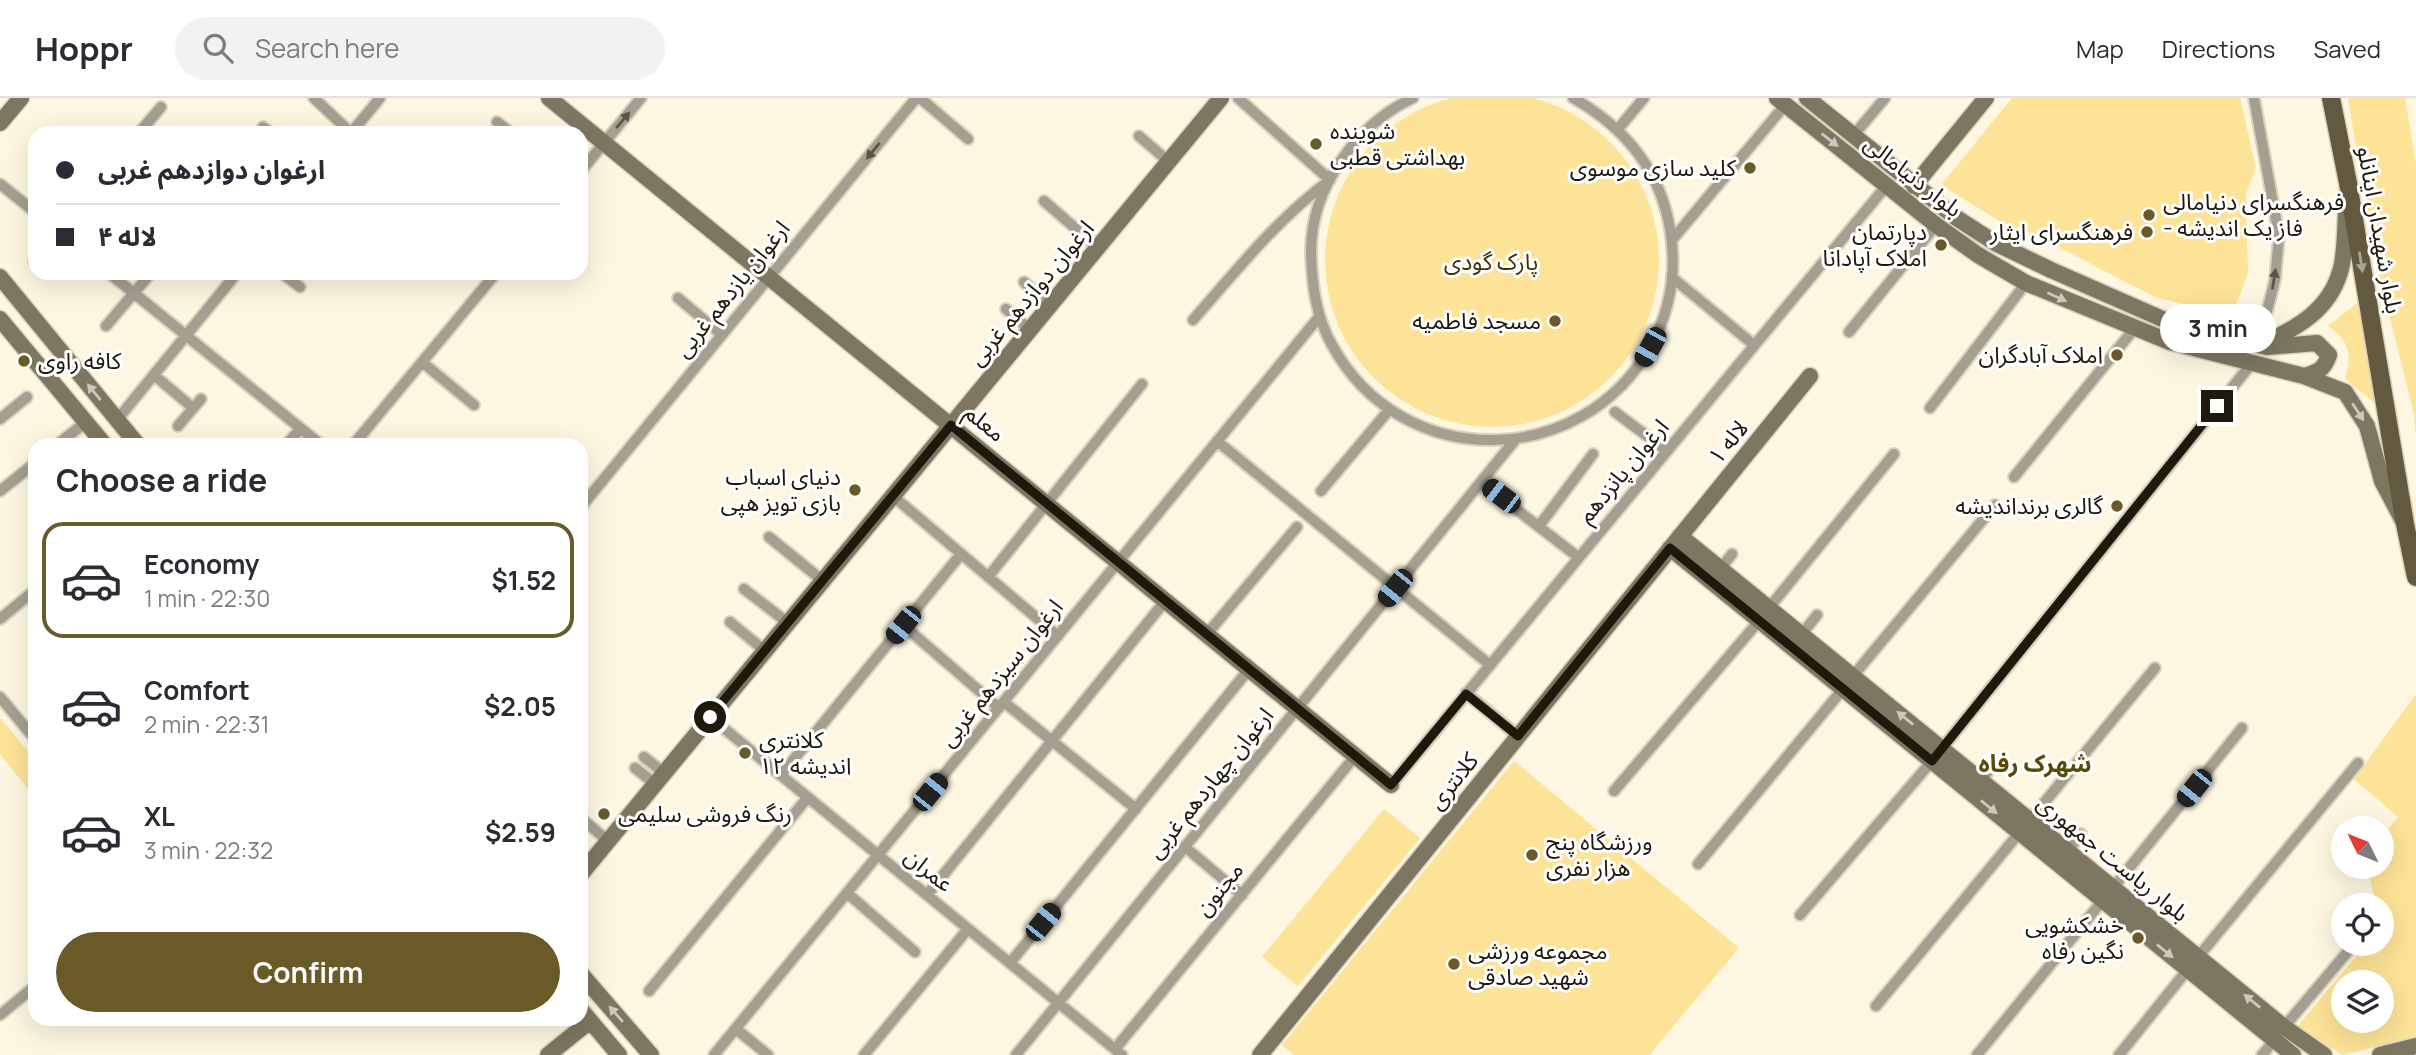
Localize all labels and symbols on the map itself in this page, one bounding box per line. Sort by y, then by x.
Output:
one-way arrow [615,112,630,130]
place label: شوینده بهداشتی قطبی [1330,114,1465,172]
street label: بلوار دنیامالی [1858,127,1969,224]
one-way arrow [1821,133,1839,148]
marker: شوینده بهداشتی قطبی [1308,136,1324,152]
one-way arrow [865,141,880,159]
street label: بلوار شهیدان اینانلو [2350,144,2411,316]
place label: کلید سازی موسوی [1570,151,1737,183]
marker: کلید سازی موسوی [1742,160,1758,176]
place label: فرهنگسرای دنیامالی - فاز یک اندیشه [2163,185,2344,243]
marker: فرهنگسرای دنیامالی - فاز یک اندیشه [2141,207,2157,223]
street label: ارغوان یازدهم غربی [666,213,798,365]
street label: ارغوان دوازدهم غربی [960,213,1102,373]
place label: دپارتمان املاک آپادانا [1823,215,1927,273]
place label: فرهنگسرای ایثار [1989,215,2133,247]
marker: فرهنگسرای ایثار [2139,224,2155,240]
marker: دپارتمان املاک آپادانا [1933,237,1949,253]
park label: پارک گودی [1444,245,1538,277]
one-way arrow [2356,251,2367,273]
one-way arrow [2269,268,2280,290]
one-way arrow [2047,291,2067,303]
place label: مسجد فاطمیه [1412,304,1541,336]
callout: 3 min [2159,304,2275,354]
marker: مسجد فاطمیه [1547,313,1563,329]
car [1631,324,1670,370]
place label: املاک آبادگران [1978,338,2103,370]
place label: کافه راوی [38,344,122,376]
marker: املاک آبادگران [2109,347,2125,363]
marker: کافه راوی [16,353,32,369]
one-way arrow [86,383,101,401]
route end [2201,390,2233,422]
street label: معلم [957,396,1013,450]
one-way arrow [2351,403,2364,422]
street label: ارغوان پانزدهم [1569,411,1677,531]
street label: لاله ۱ [1700,413,1755,470]
place label: دنیای اسباب بازی تویز هپی [721,460,841,518]
car [1478,475,1525,517]
marker: دنیای اسباب بازی تویز هپی [847,482,863,498]
place label: گالری برنداندیشه [1955,489,2104,521]
marker: گالری برنداندیشه [2109,498,2125,514]
car [1374,565,1417,611]
street label: ارغوان سیزدهم غربی [931,592,1071,754]
car [882,602,925,648]
street label: ارغوان چهاردهم غربی [1138,700,1282,866]
route start [694,701,726,733]
one-way arrow [1897,711,1915,726]
place label: کلانتری ۱۲ اندیشه [759,723,851,781]
marker: کلانتری ۱۲ اندیشه [737,745,753,761]
street label: کلانتری [1419,745,1485,816]
district label: شهرک رفاه [1978,746,2092,779]
car [2173,765,2216,811]
car [909,769,952,815]
street label: بلوار ریاست جمهوری [2031,786,2196,928]
place label: رنگ فروشی سلیمی [618,797,792,829]
one-way arrow [1979,800,1997,815]
marker: رنگ فروشی سلیمی [596,806,612,822]
north arrow [2331,816,2394,878]
place label: ورزشگاه پنج هزار نفری [1546,825,1653,883]
street label: عمران [898,840,961,899]
marker: ورزشگاه پنج هزار نفری [1524,847,1540,863]
street label: مجنون [1187,855,1250,922]
car [1022,899,1065,945]
place label: خشکشویی نگین رفاه [2025,908,2124,966]
marker: خشکشویی نگین رفاه [2130,930,2146,946]
place label: مجموعه ورزشی شهید صادقی [1468,934,1608,992]
one-way arrow [2157,943,2174,958]
marker: مجموعه ورزشی شهید صادقی [1446,956,1462,972]
one-way arrow [2244,994,2262,1009]
one-way arrow [609,1006,624,1023]

